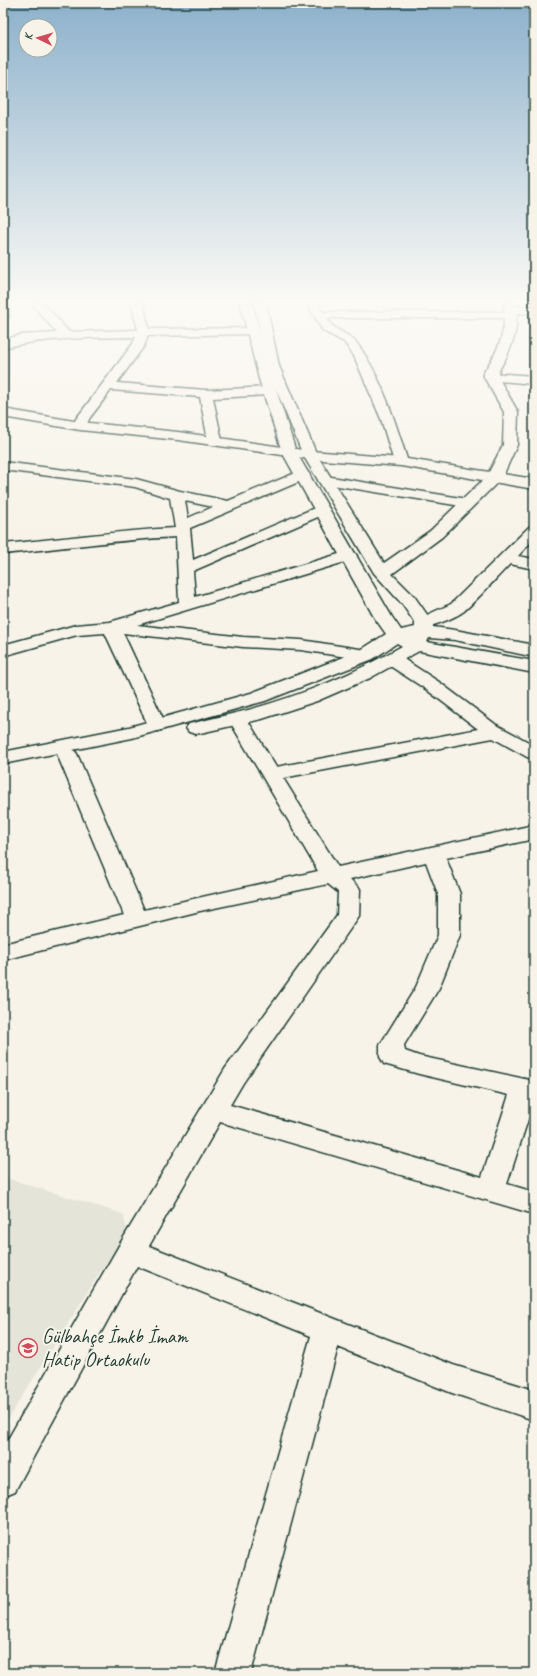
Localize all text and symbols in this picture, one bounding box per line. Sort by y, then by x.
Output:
north arrow [18,18,58,58]
text: K [21,31,35,41]
place label: Gülbahçe İmkb İmam Hatip Ortaokulu [42,1324,189,1372]
school or university icon: Gülbahçe İmkb İmam Hatip Ortaokulu [17,1337,39,1359]

